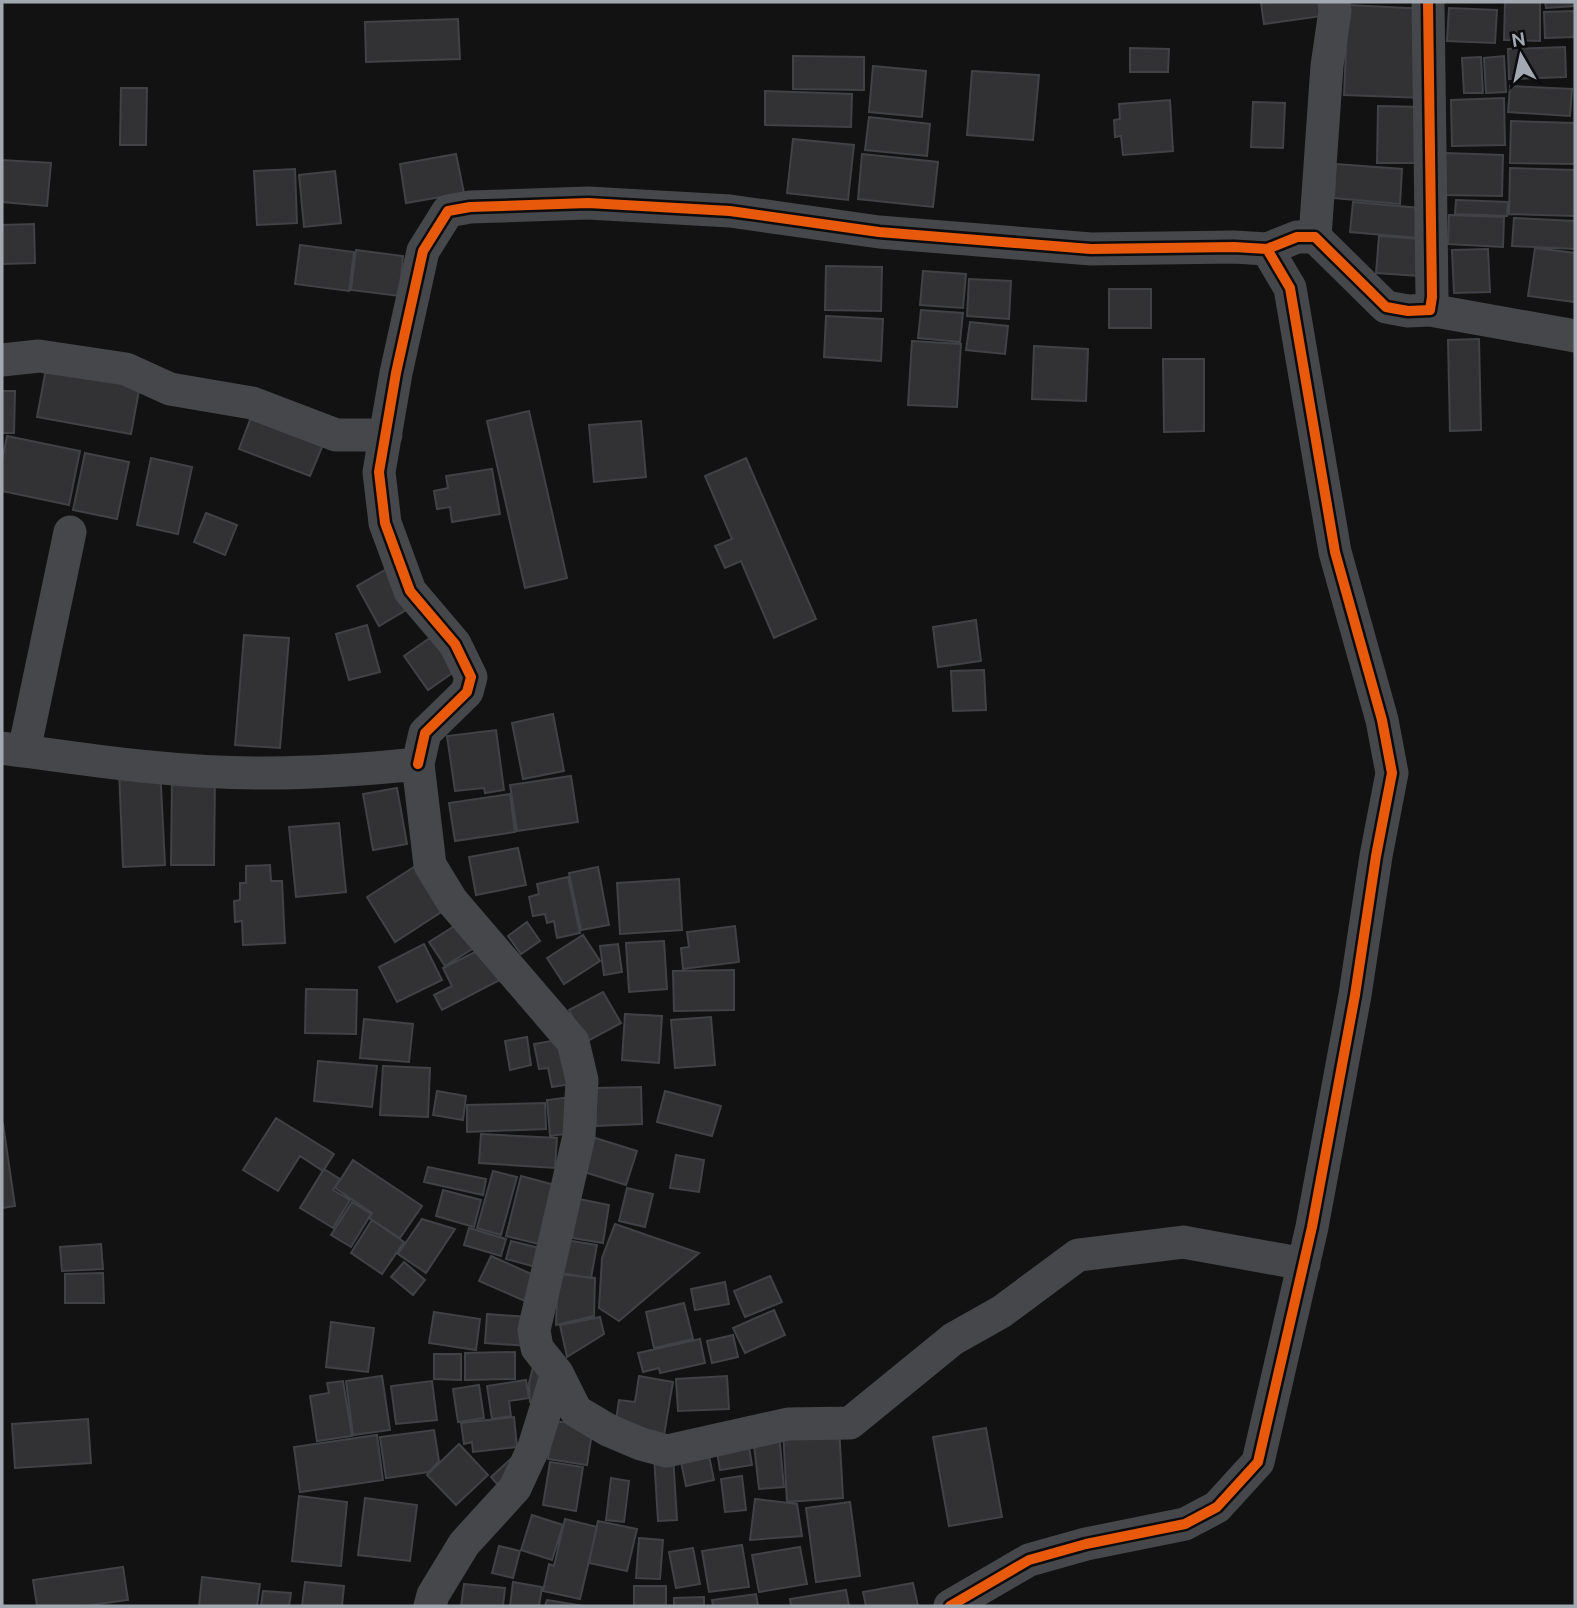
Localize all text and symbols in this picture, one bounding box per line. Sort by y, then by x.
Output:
north arrow [1486,21,1556,91]
text: N [1510,27,1527,51]

